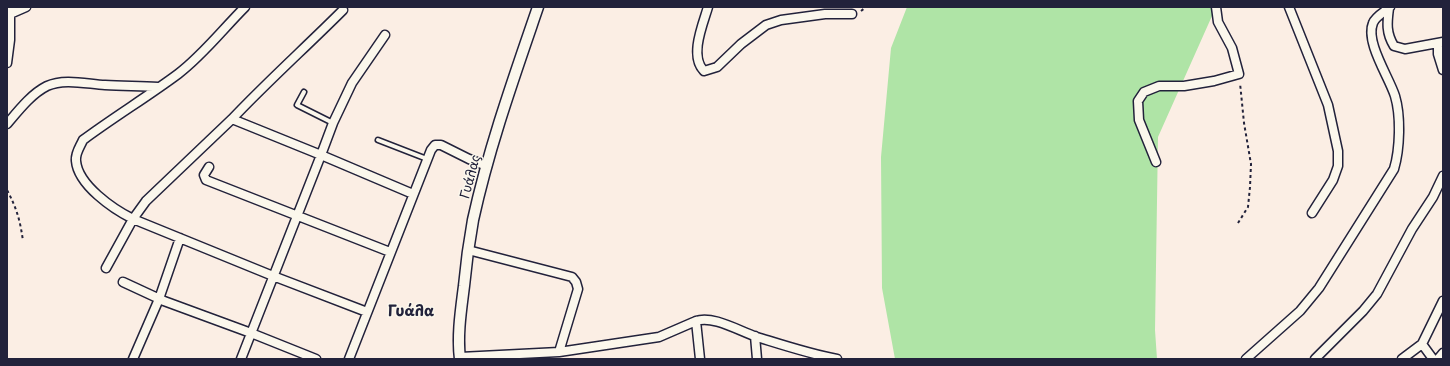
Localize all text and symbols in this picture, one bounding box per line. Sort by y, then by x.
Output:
street label: Γυάλας [458,153,484,201]
district label: Γυάλα [388,303,434,321]

